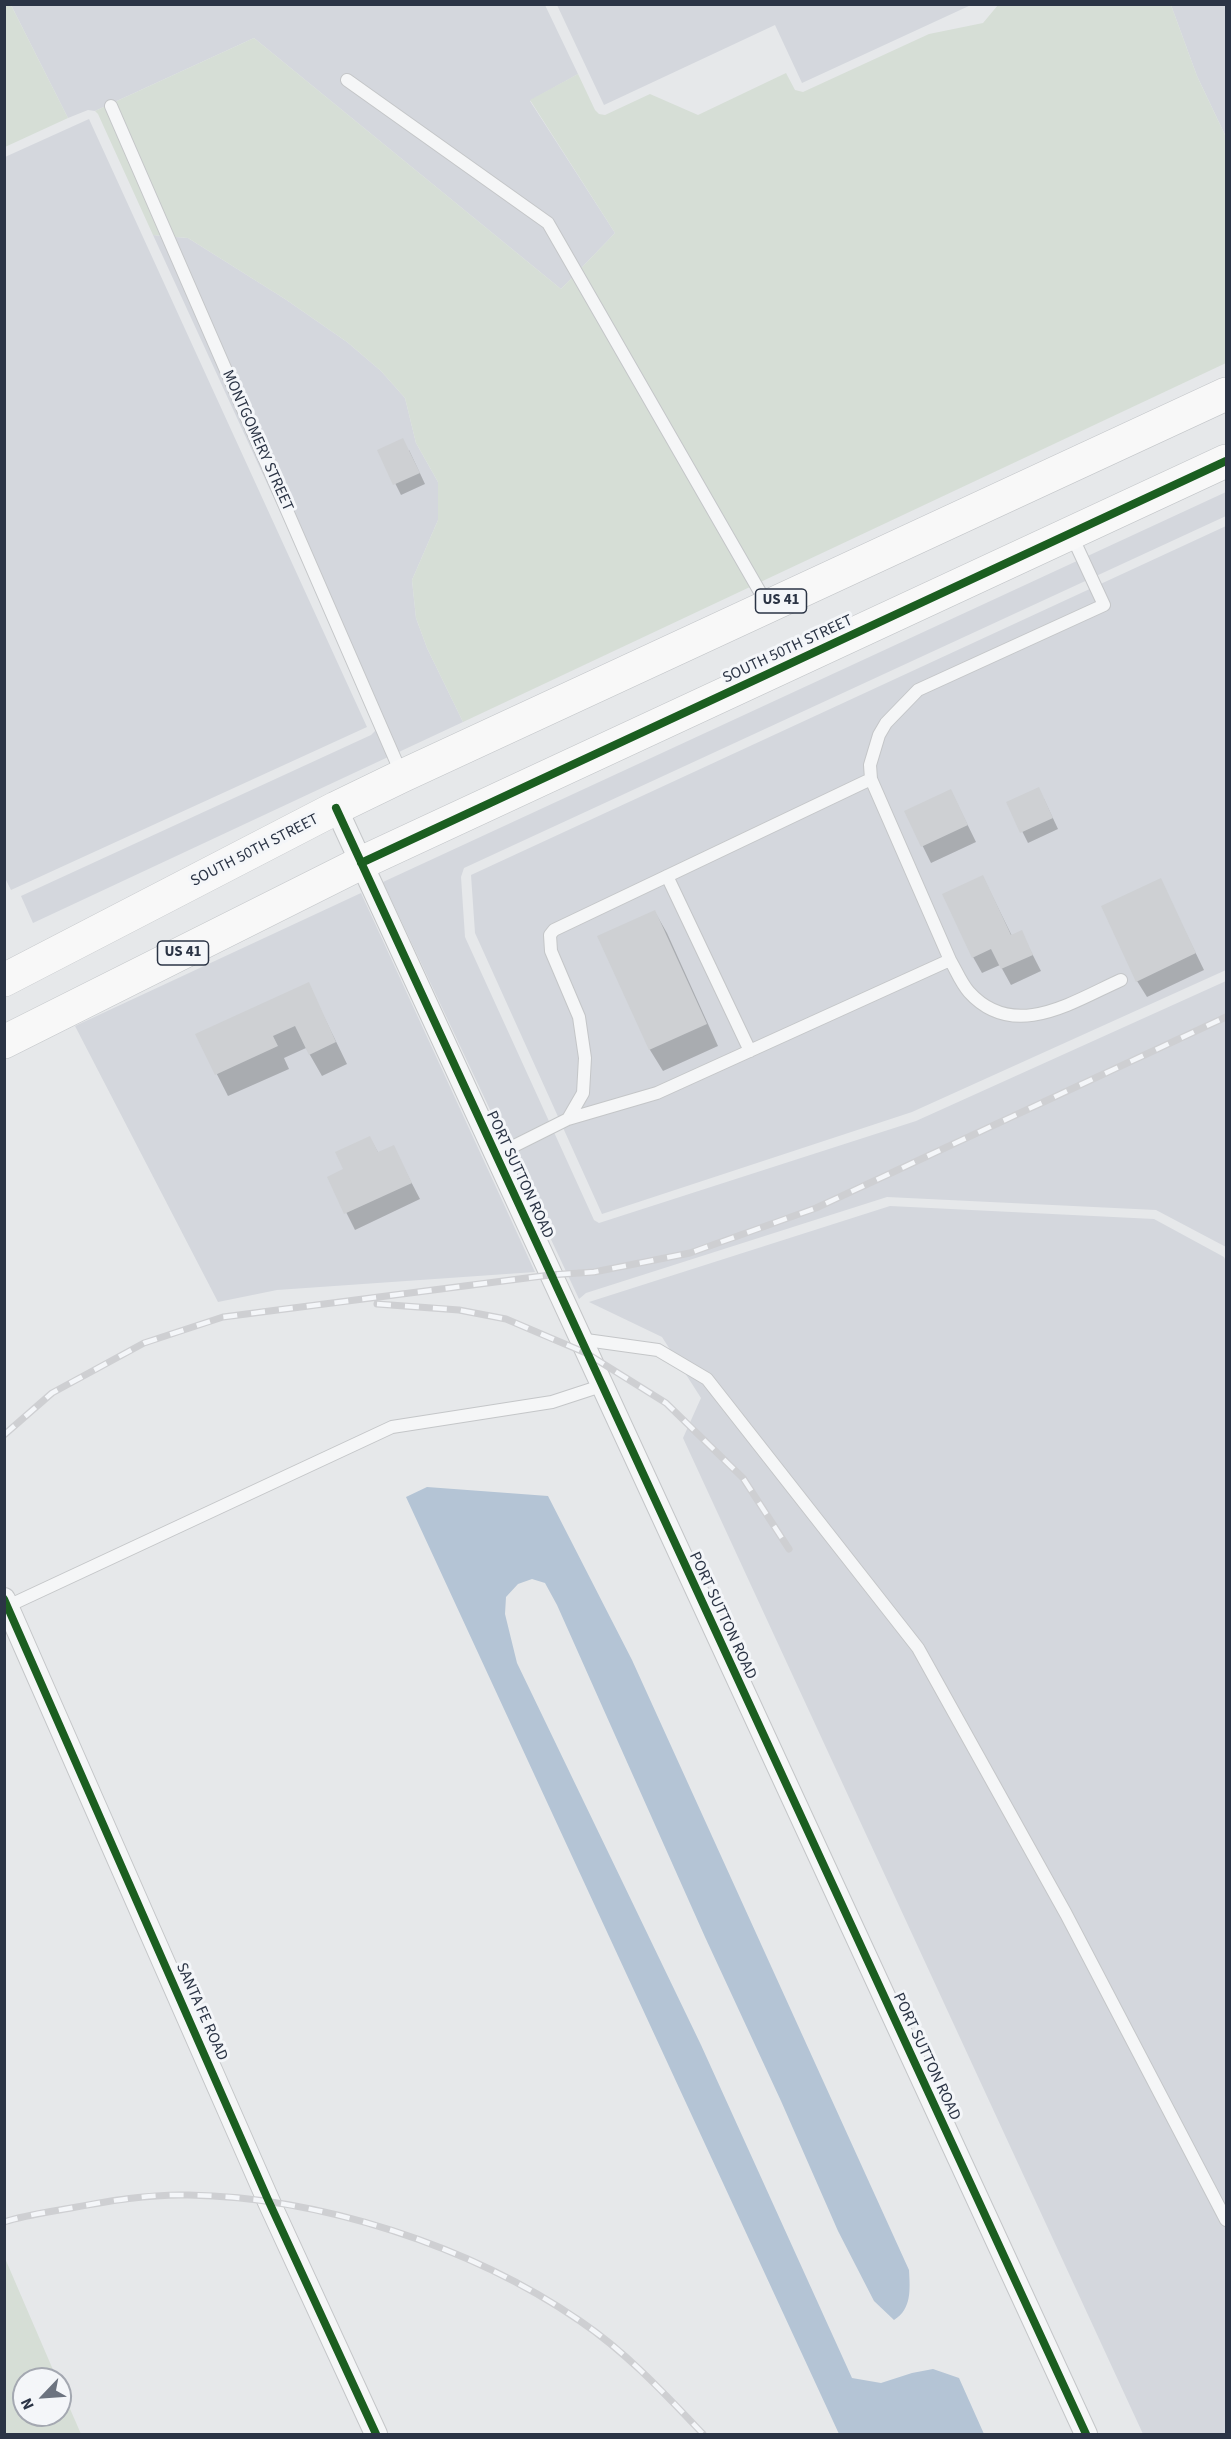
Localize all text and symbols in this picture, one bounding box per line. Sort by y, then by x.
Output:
street label: MONTGOMERY STREET [217,367,297,515]
road number: US 41 [756,589,806,613]
street label: SOUTH 50TH STREET [720,611,856,689]
street label: SOUTH 50TH STREET [188,810,322,892]
road number: US 41 [158,941,208,965]
street label: PORT SUTTON ROAD [481,1108,557,1242]
street label: PORT SUTTON ROAD [684,1549,760,1683]
street label: SANTA FE ROAD [171,1960,231,2064]
street label: PORT SUTTON ROAD [888,1990,964,2124]
north arrow [12,2367,72,2427]
text: N [15,2394,40,2413]

